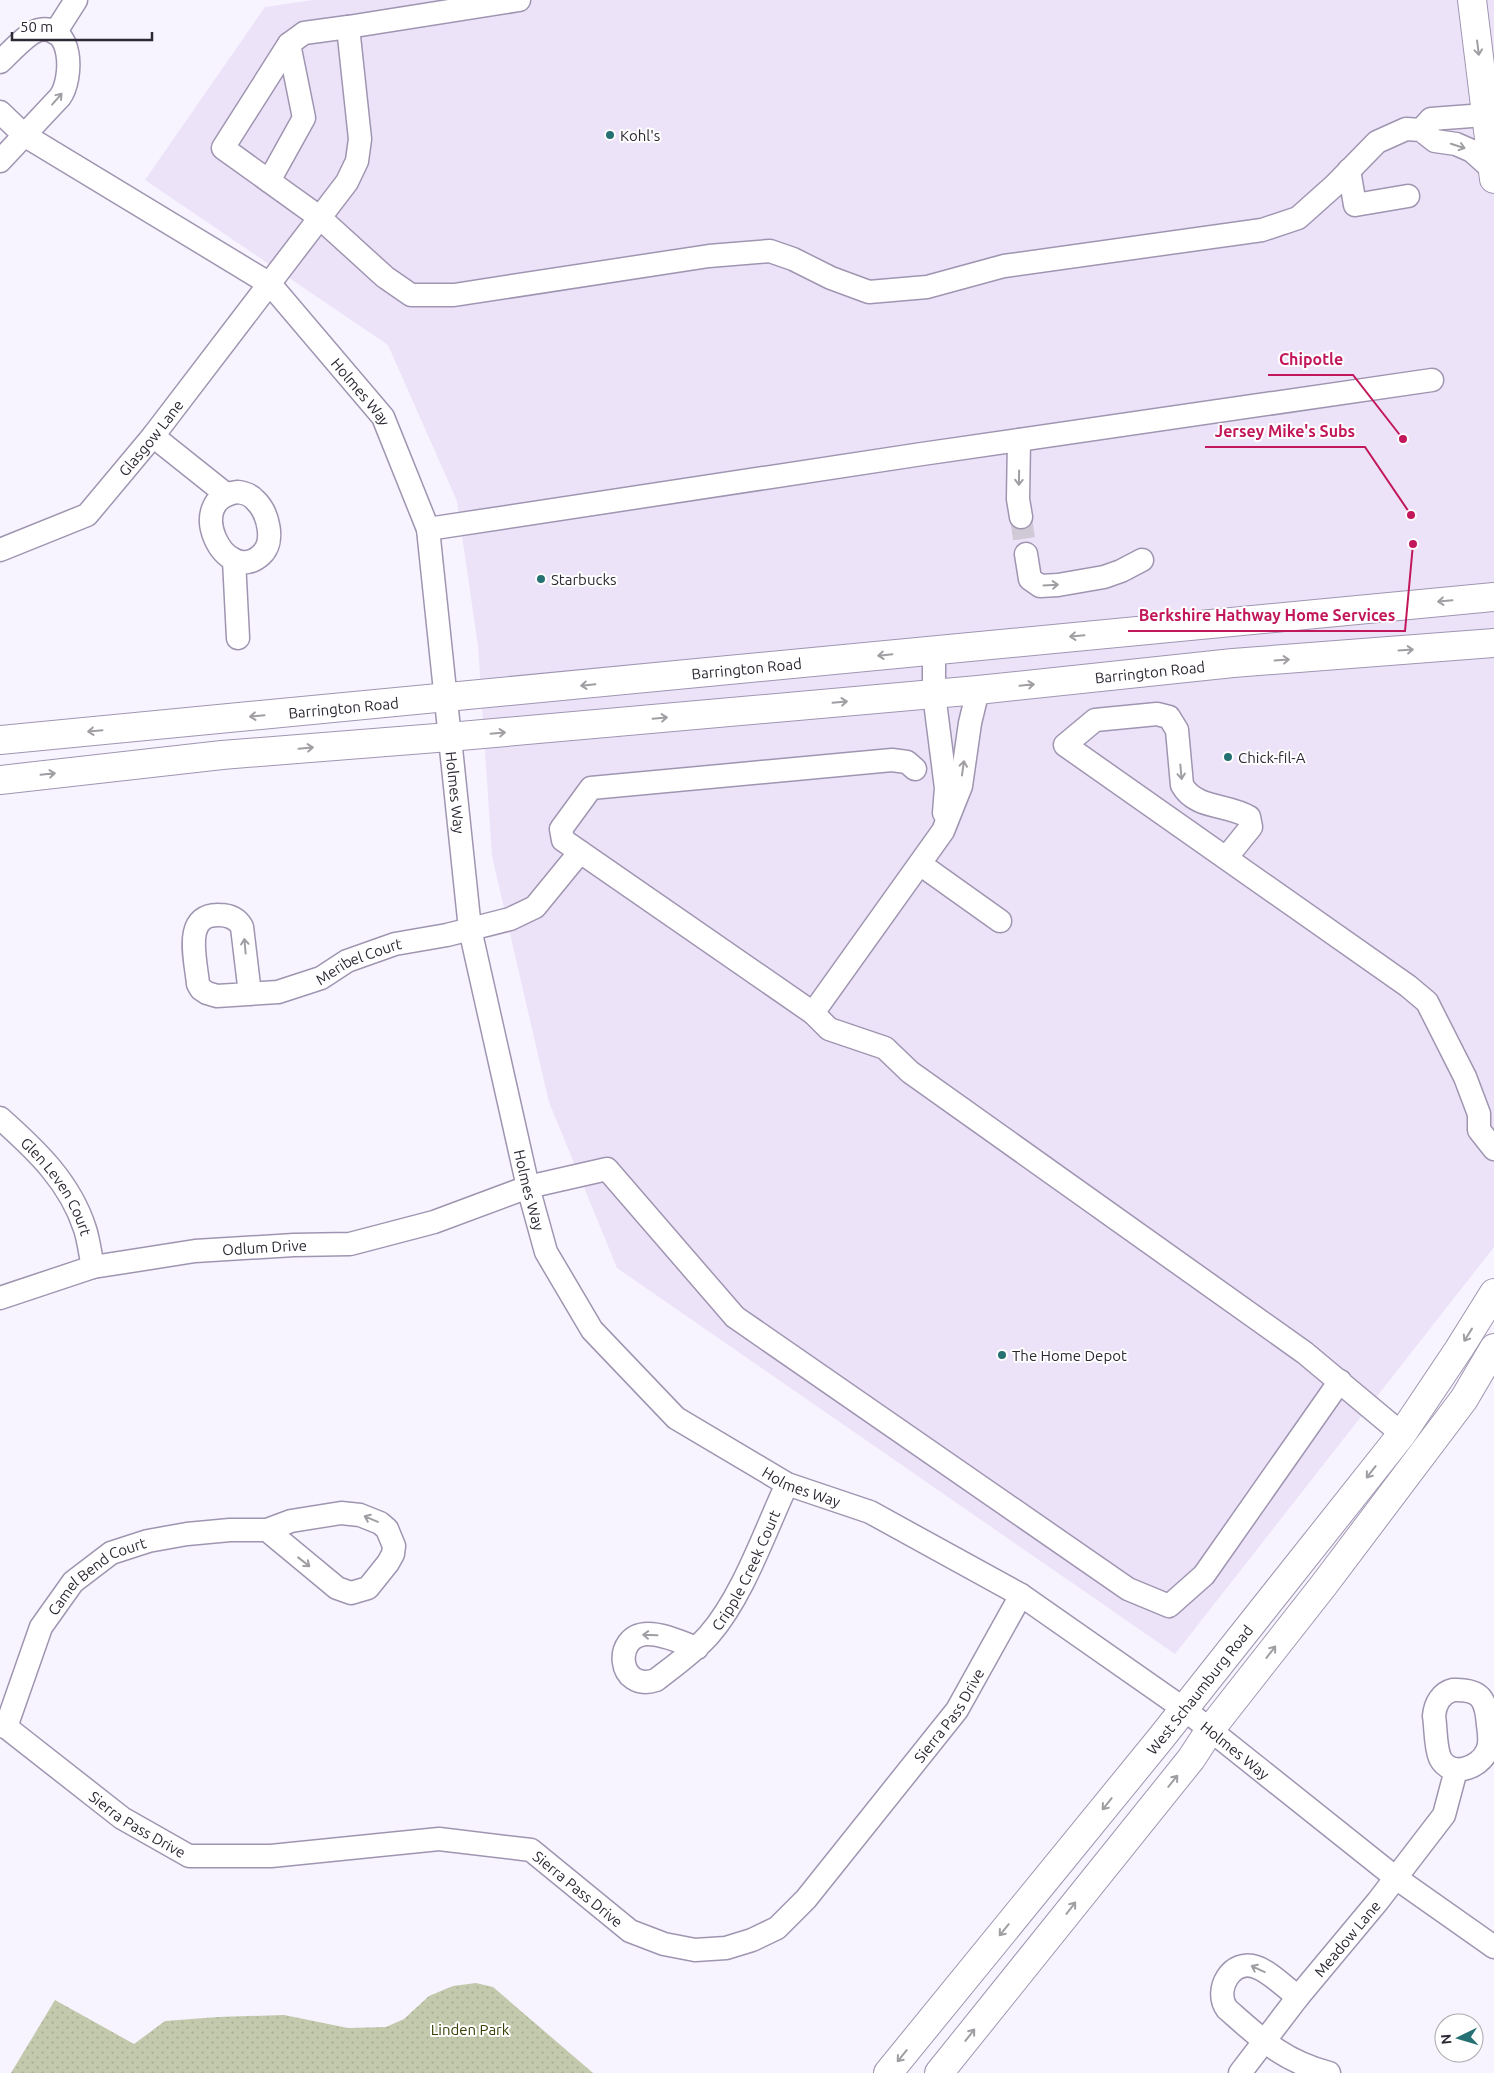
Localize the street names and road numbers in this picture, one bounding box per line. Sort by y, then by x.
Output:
street label: Holmes Way [328,354,394,428]
street label: Glasgow Lane [115,396,186,479]
street label: Barrington Road [691,654,803,682]
street label: Barrington Road [1094,658,1206,686]
street label: Barrington Road [288,694,399,721]
street label: Holmes Way [443,750,468,835]
street label: Meribel Court [312,935,403,988]
street label: Glen Leven Court [18,1134,95,1237]
street label: Holmes Way [511,1148,548,1232]
street label: Odlum Drive [222,1236,307,1258]
street label: Holmes Way [759,1463,843,1510]
street label: Cripple Creek Court [708,1507,783,1633]
street label: Camel Bend Court [44,1534,148,1618]
street label: West Schaumburg Road [1143,1621,1256,1758]
street label: Sierra Pass Drive [910,1665,987,1766]
street label: Holmes Way [1198,1717,1273,1782]
street label: Sierra Pass Drive [86,1787,189,1861]
street label: Sierra Pass Drive [530,1847,626,1930]
street label: Meadow Lane [1310,1897,1383,1980]

